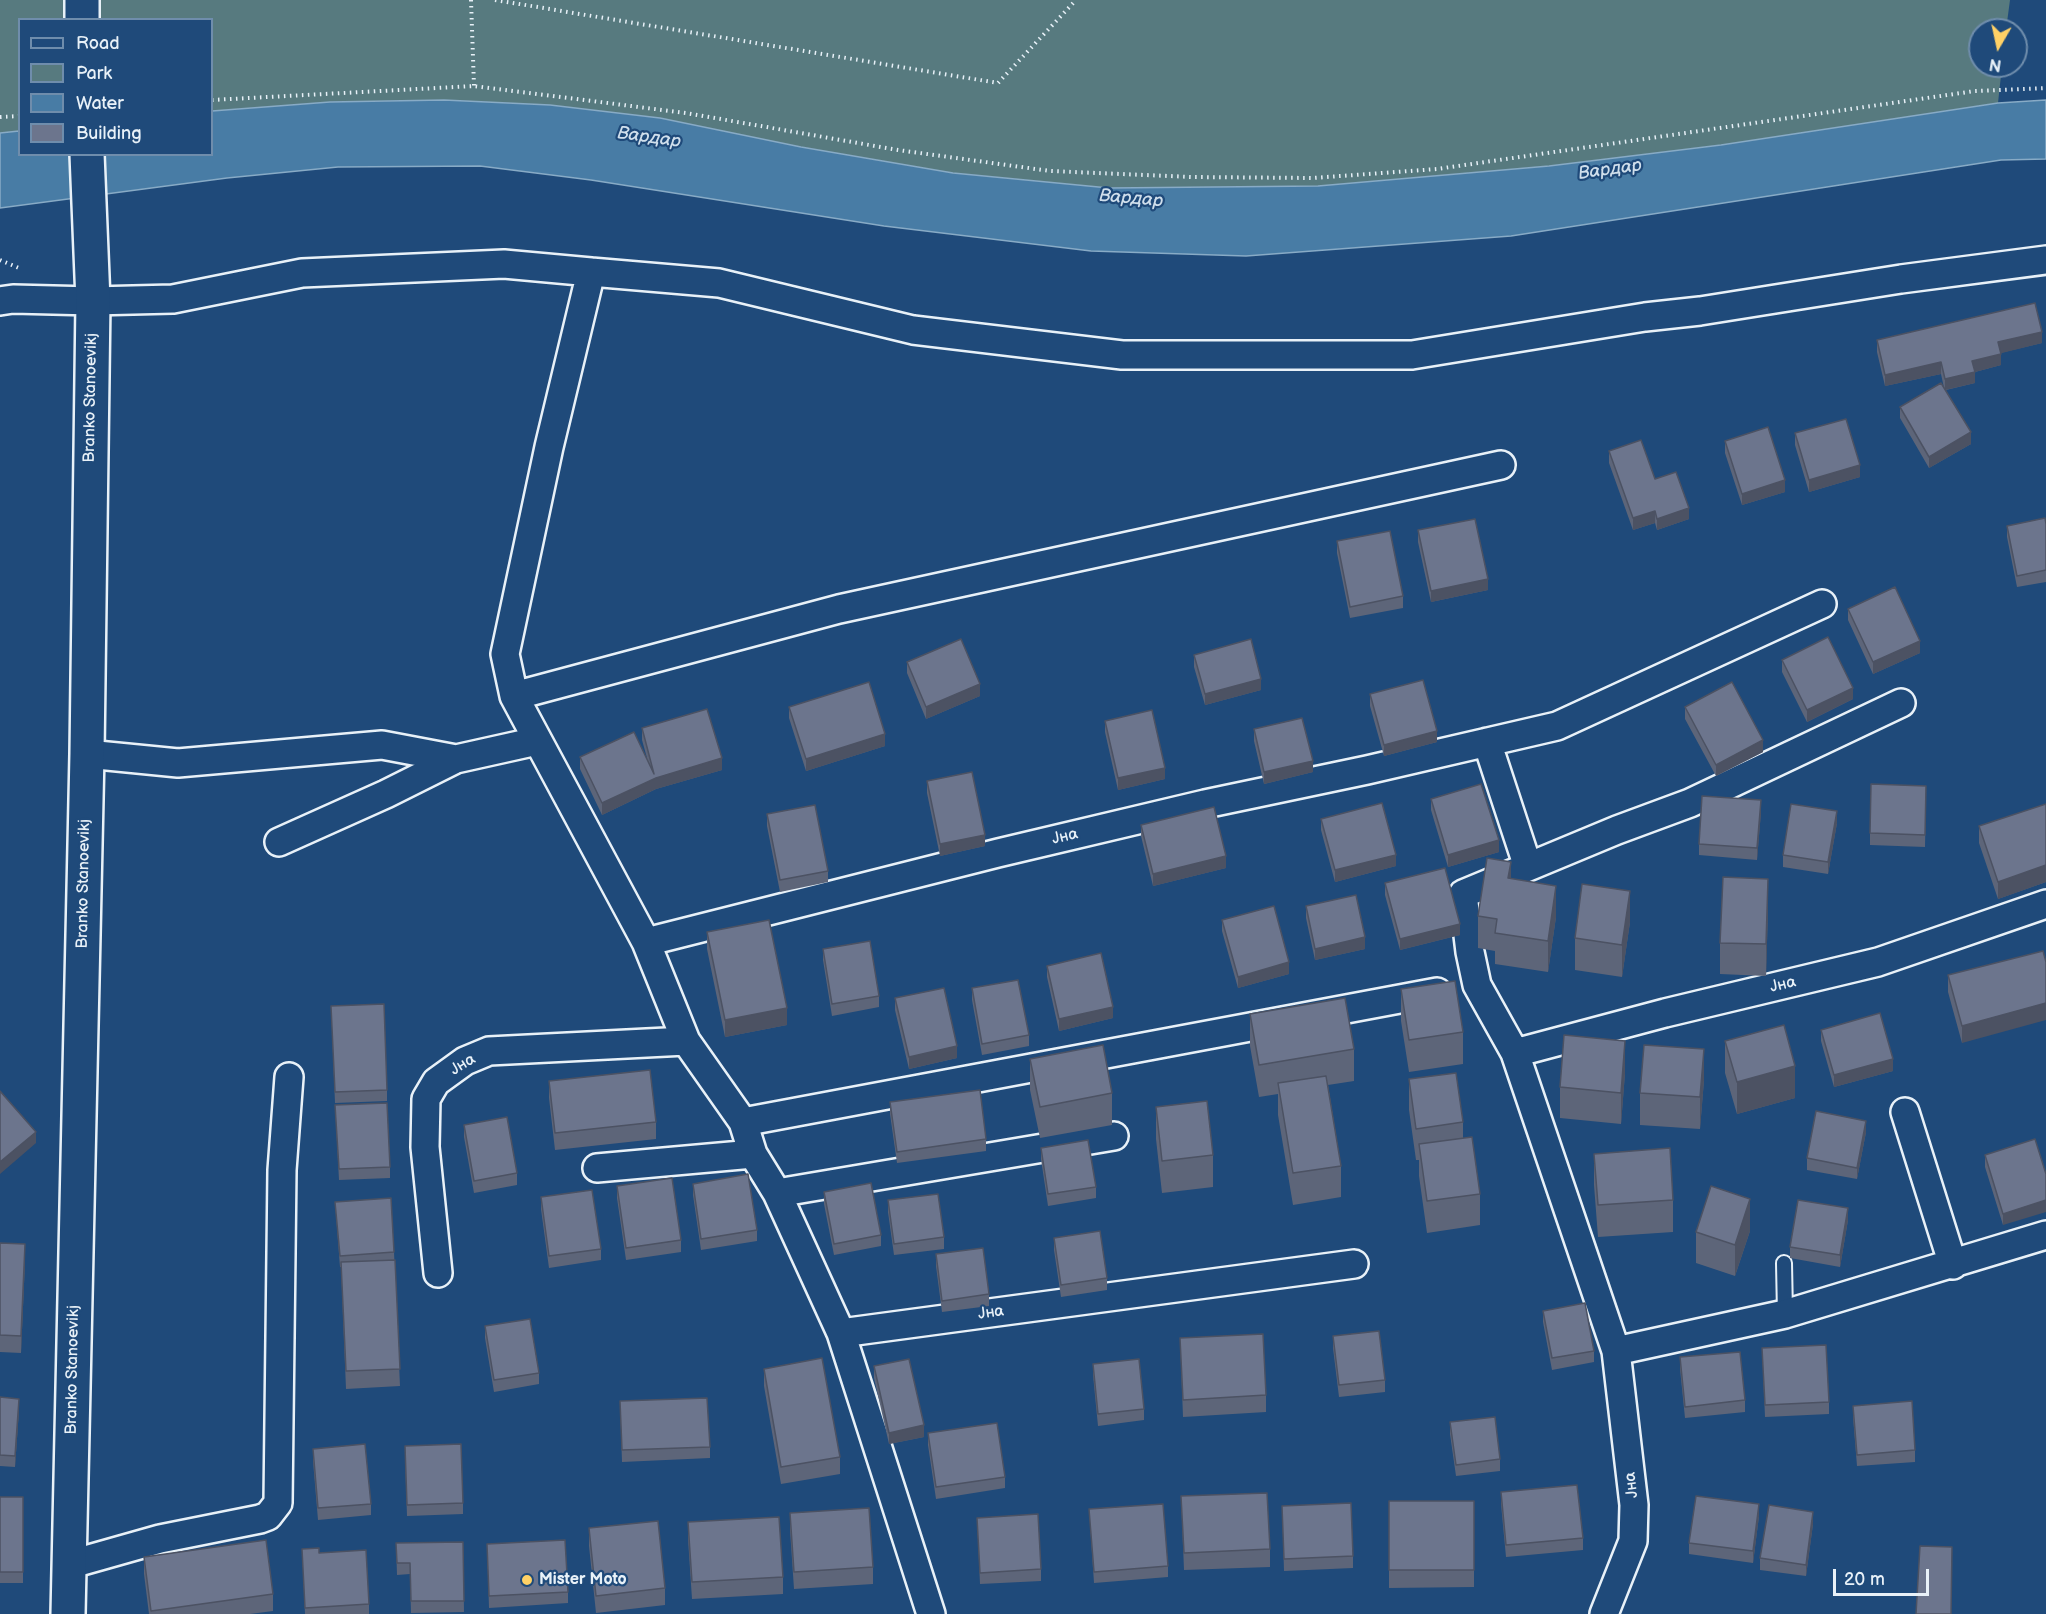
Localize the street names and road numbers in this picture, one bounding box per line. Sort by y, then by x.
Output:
street label: Branko Stanoevikj [80,333,102,463]
street label: Branko Stanoevikj [73,819,95,949]
street label: Јна [1050,825,1080,849]
street label: Јна [1768,973,1798,997]
street label: Јна [447,1050,479,1080]
street label: Јна [977,1302,1005,1324]
street label: Branko Stanoevikj [62,1305,84,1435]
street label: Јна [1621,1471,1643,1499]

